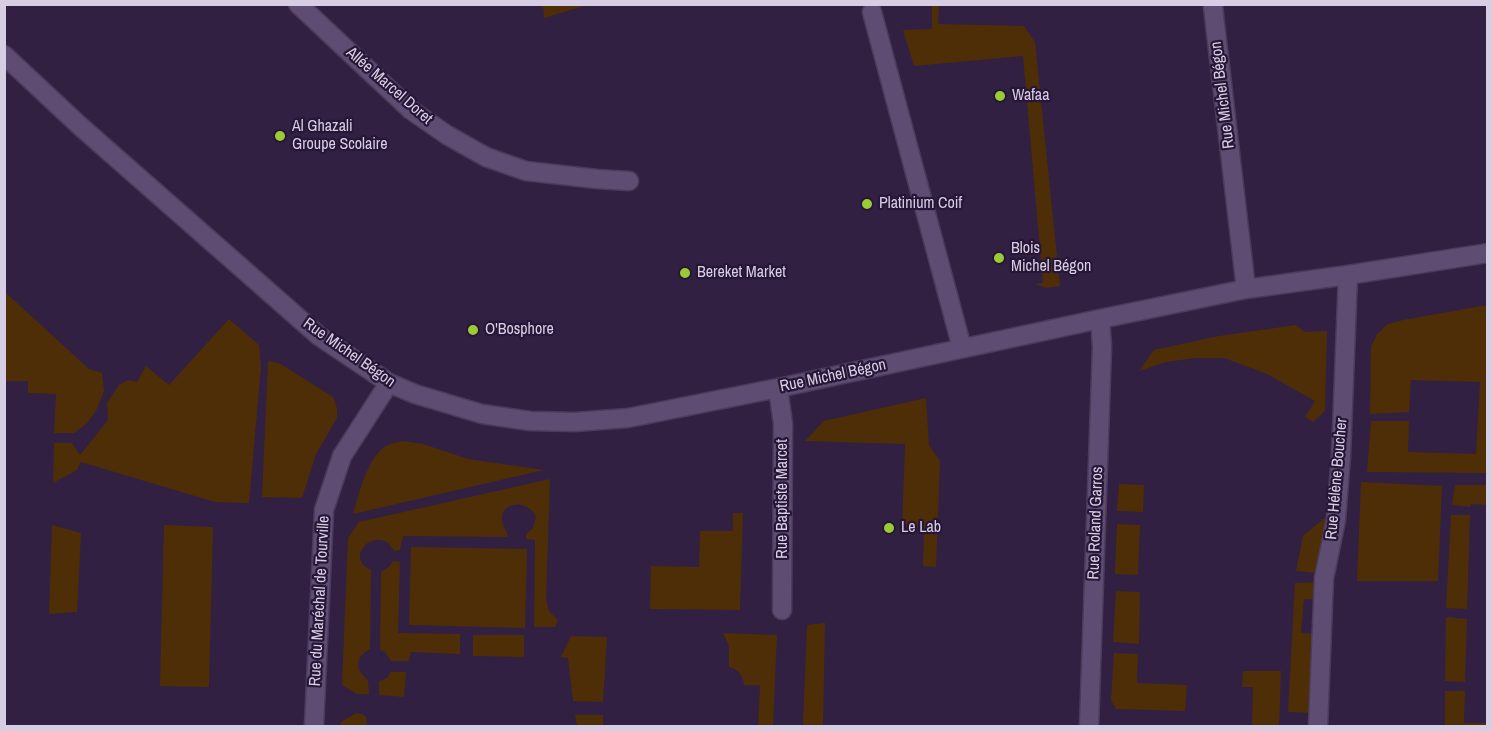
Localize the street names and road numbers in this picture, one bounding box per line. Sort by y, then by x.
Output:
street label: Rue Michel Bégon [1207,40,1239,150]
street label: Allée Marcel Doret [342,43,436,129]
street label: Rue Michel Bégon [299,314,399,392]
street label: Rue Michel Bégon [778,355,888,397]
street label: Rue Hélène Boucher [1322,417,1352,541]
street label: Rue Baptiste Marcet [773,439,793,559]
street label: Rue Roland Garros [1084,466,1108,580]
street label: Rue du Maréchal de Tourville [306,515,334,687]

